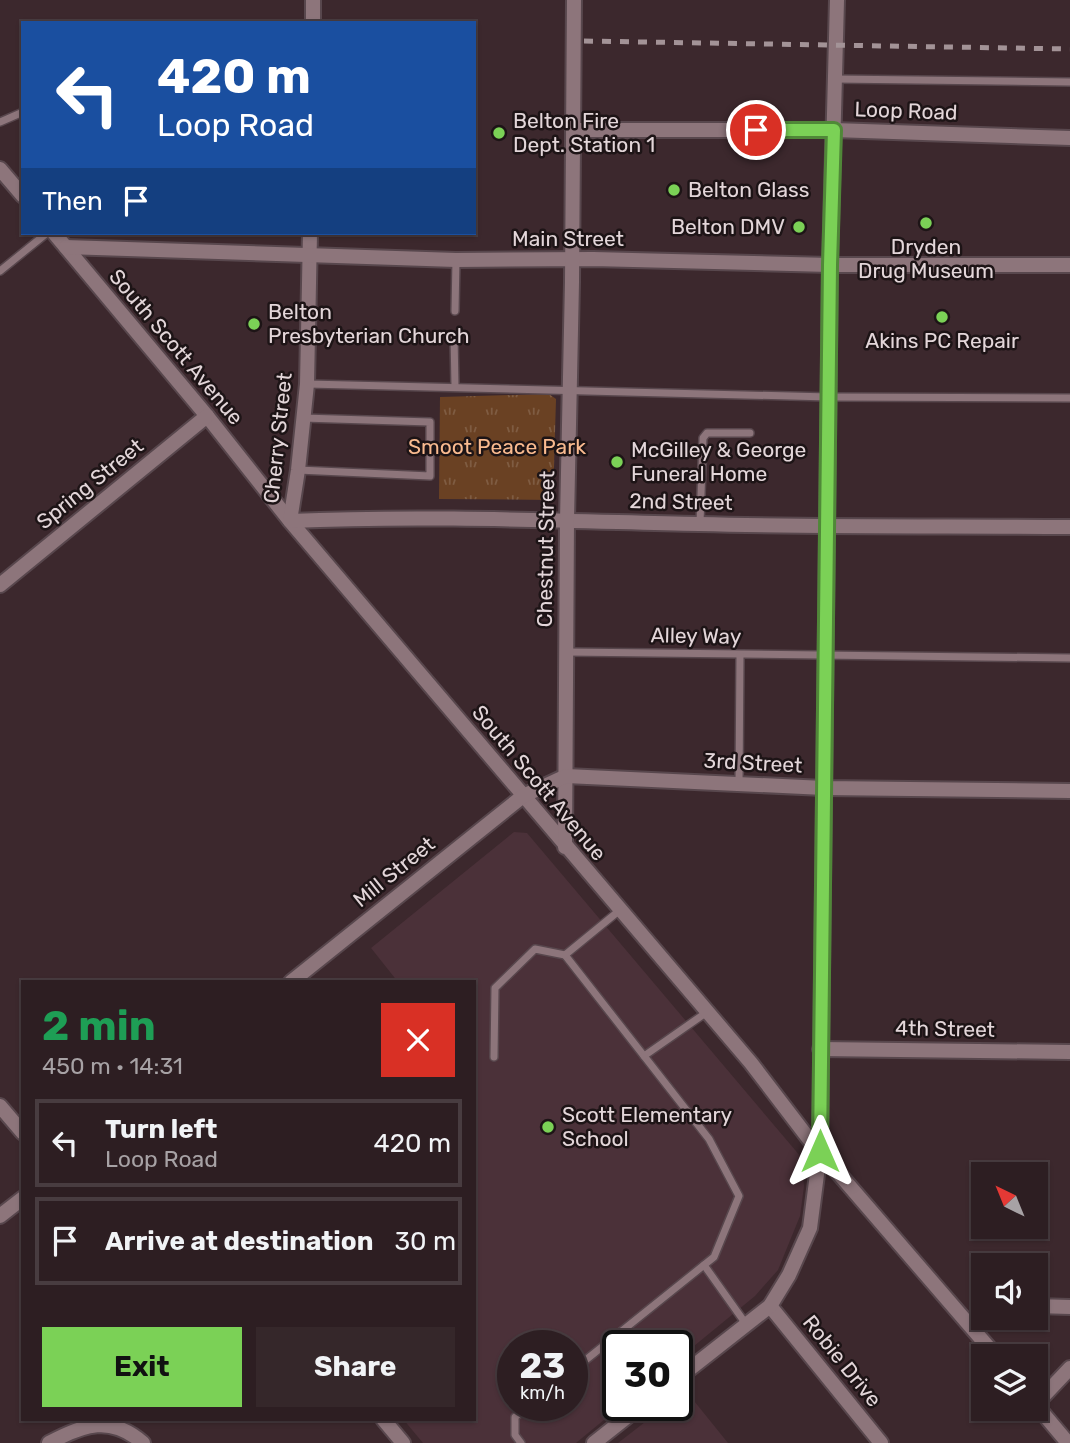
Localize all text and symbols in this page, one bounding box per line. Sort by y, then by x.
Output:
text: 420 m [157,47,311,105]
icon: left [42,49,133,140]
street label: Loop Road [854,96,958,125]
pin [726,100,786,160]
text: Loop Road [157,106,314,144]
place label: Belton Fire Dept. Station 1 [513,108,655,157]
icon: arrive [737,111,775,149]
marker: Belton Fire Dept. Station 1 [491,125,507,141]
place label: Belton Glass [688,177,809,202]
icon: arrive [117,182,155,220]
marker: Belton Glass [666,182,682,198]
text: Then [42,186,103,217]
place label: Belton DMV [671,214,785,239]
marker: Dryden Drug Museum [918,215,934,231]
marker: Belton DMV [791,219,807,235]
street label: Main Street [512,226,624,251]
place label: Dryden Drug Museum [858,234,994,283]
street label: South Scott Avenue [104,264,249,429]
place label: Belton Presbyterian Church [268,299,469,348]
marker: Akins PC Repair [934,309,950,325]
marker: Belton Presbyterian Church [246,316,262,332]
place label: Akins PC Repair [865,328,1019,353]
street label: Cherry Street [258,371,297,505]
street label: Spring Street [31,433,148,534]
park label: Smoot Peace Park [408,434,586,459]
place label: McGilley & George Funeral Home [631,437,806,486]
marker: McGilley & George Funeral Home [609,454,625,470]
street label: Chestnut Street [532,470,559,628]
street label: 2nd Street [629,488,733,515]
street label: Alley Way [650,622,742,649]
street label: South Scott Avenue [467,700,612,865]
street label: 3rd Street [703,747,803,778]
street label: Mill Street [348,831,440,912]
text: 2 min [42,1001,156,1051]
button: close [381,1003,455,1077]
street label: 4th Street [895,1015,995,1042]
text: 450 m · 14:31 [42,1052,183,1080]
place label: Scott Elementary School [562,1102,733,1151]
text: Turn left [105,1114,217,1145]
position arrow [783,1114,857,1188]
marker: Scott Elementary School [540,1119,556,1135]
icon: left [46,1124,84,1162]
text: 420 m [374,1128,451,1159]
text: Loop Road [105,1145,218,1173]
north arrow [971,1162,1048,1239]
map controls [971,1162,1048,1421]
icon: arrive [46,1222,84,1260]
text: Arrive at destination [105,1226,373,1257]
text: 30 m [394,1226,456,1257]
button: sound [971,1253,1048,1330]
street label: Robie Drive [798,1310,887,1412]
button: Exit [42,1327,242,1407]
button: Share [256,1327,455,1407]
speed limit sign: 30 [602,1330,693,1421]
button: layers [971,1344,1048,1421]
text: 23 [520,1345,565,1387]
text: km/h [520,1382,565,1404]

